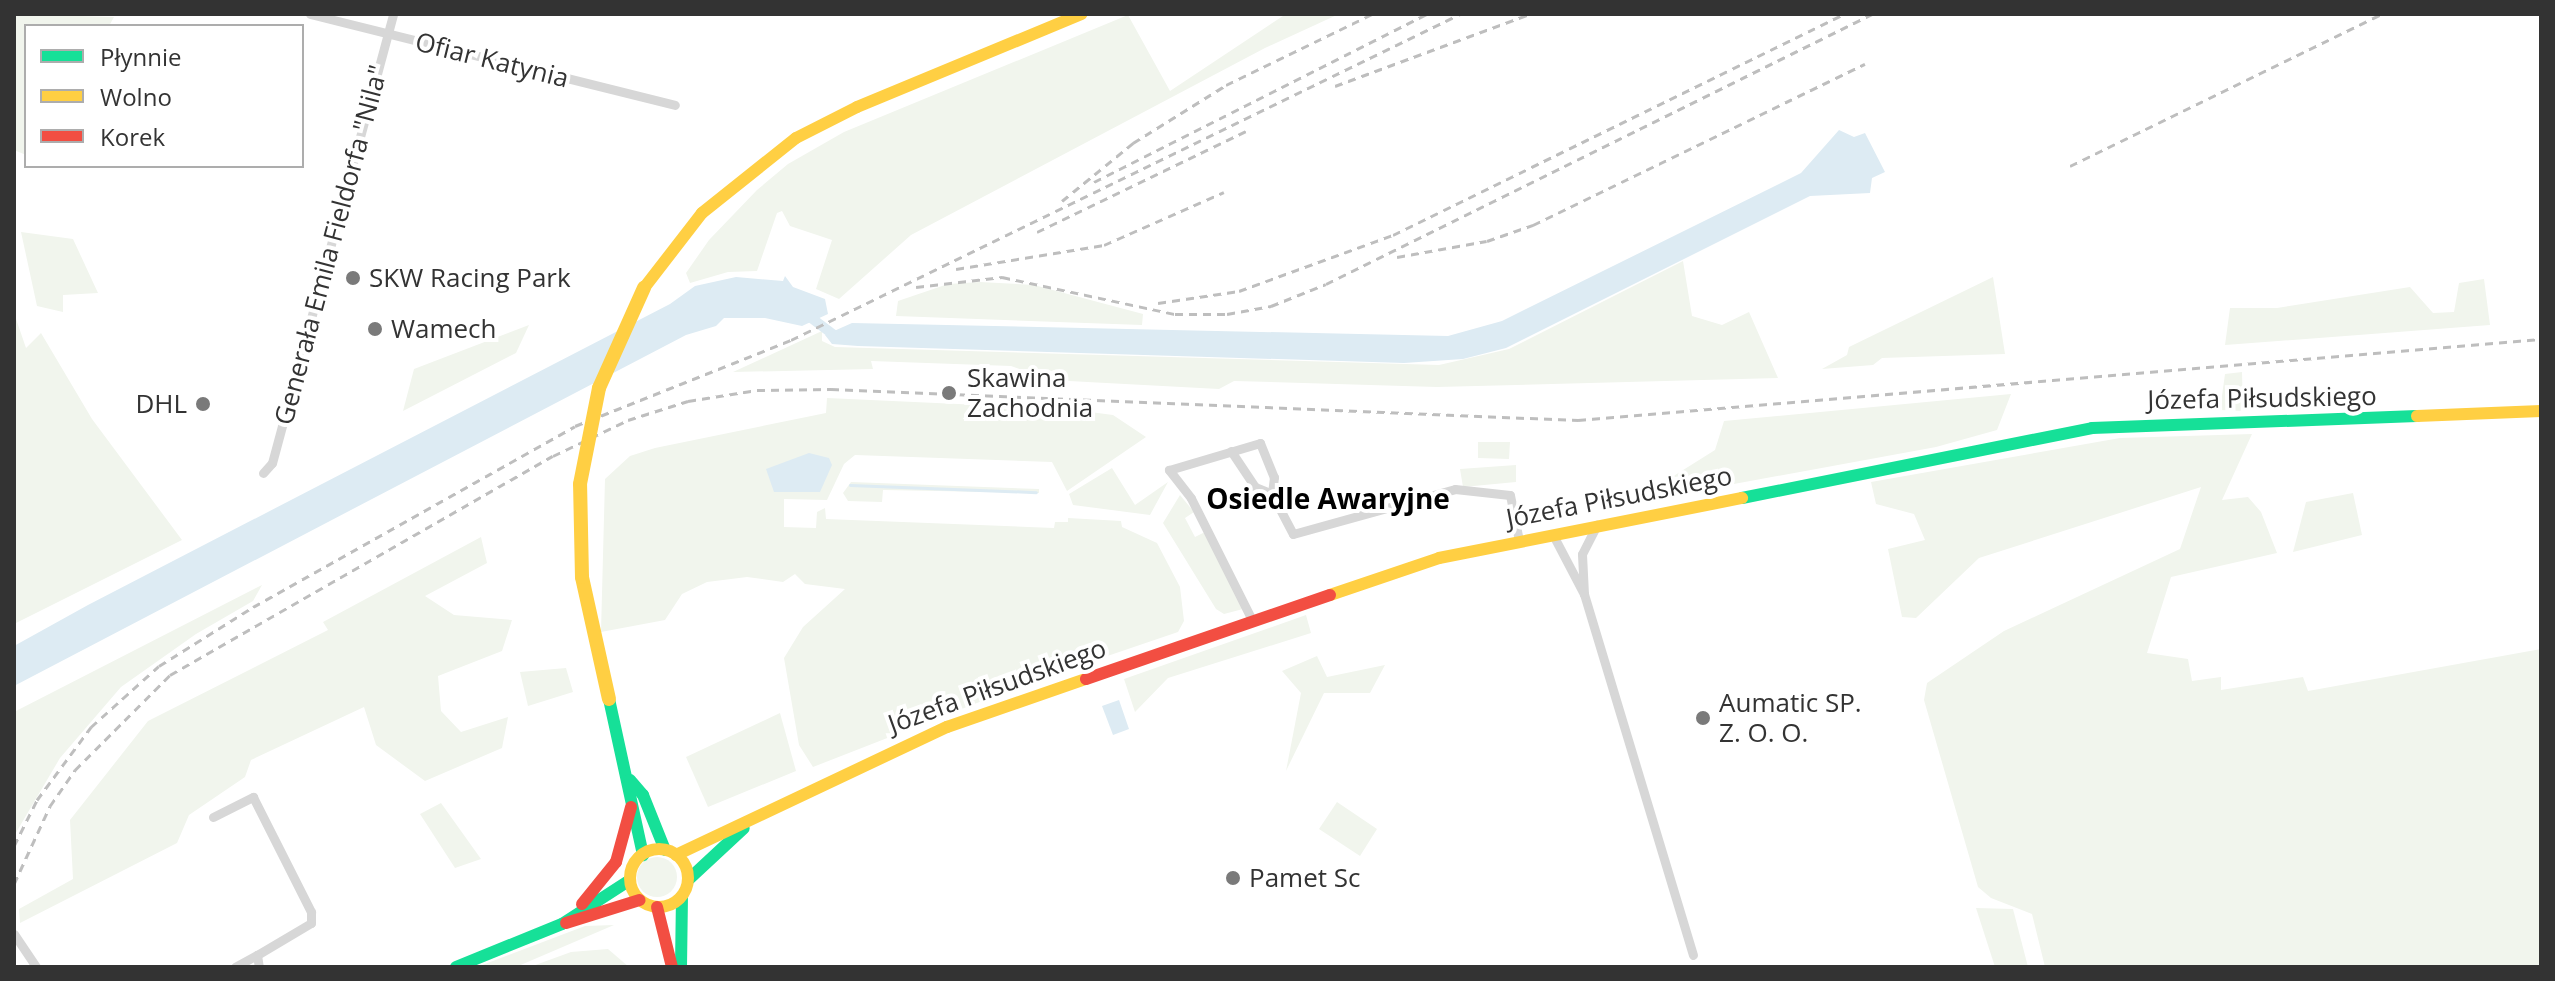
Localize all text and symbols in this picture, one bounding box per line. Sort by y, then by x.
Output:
legend [24,24,304,168]
street label: Ofiar Katynia [412,26,572,94]
text: Płynnie [100,40,182,73]
street label: Generała Emila Fieldorfa "Nila" [268,62,394,428]
text: Wolno [100,80,172,113]
text: Korek [100,120,165,153]
place label: SKW Racing Park [369,262,571,294]
marker: SKW Racing Park [344,269,362,287]
place label: Wamech [391,313,497,345]
marker: Wamech [366,320,384,338]
place label: Skawina Zachodnia [967,362,1093,424]
street label: Józefa Piłsudskiego [2147,380,2377,416]
marker: Skawina Zachodnia [938,382,960,404]
place label: DHL [135,388,187,420]
marker: DHL [194,395,212,413]
street label: Józefa Piłsudskiego [1503,460,1735,534]
district label: Osiedle Awaryjne [1206,481,1450,515]
street label: Józefa Piłsudskiego [884,632,1110,740]
place label: Aumatic SP. Z. O. O. [1719,687,1862,748]
marker: Aumatic SP. Z. O. O. [1694,709,1712,727]
place label: Pamet Sc [1249,862,1360,894]
marker: Pamet Sc [1224,869,1242,887]

